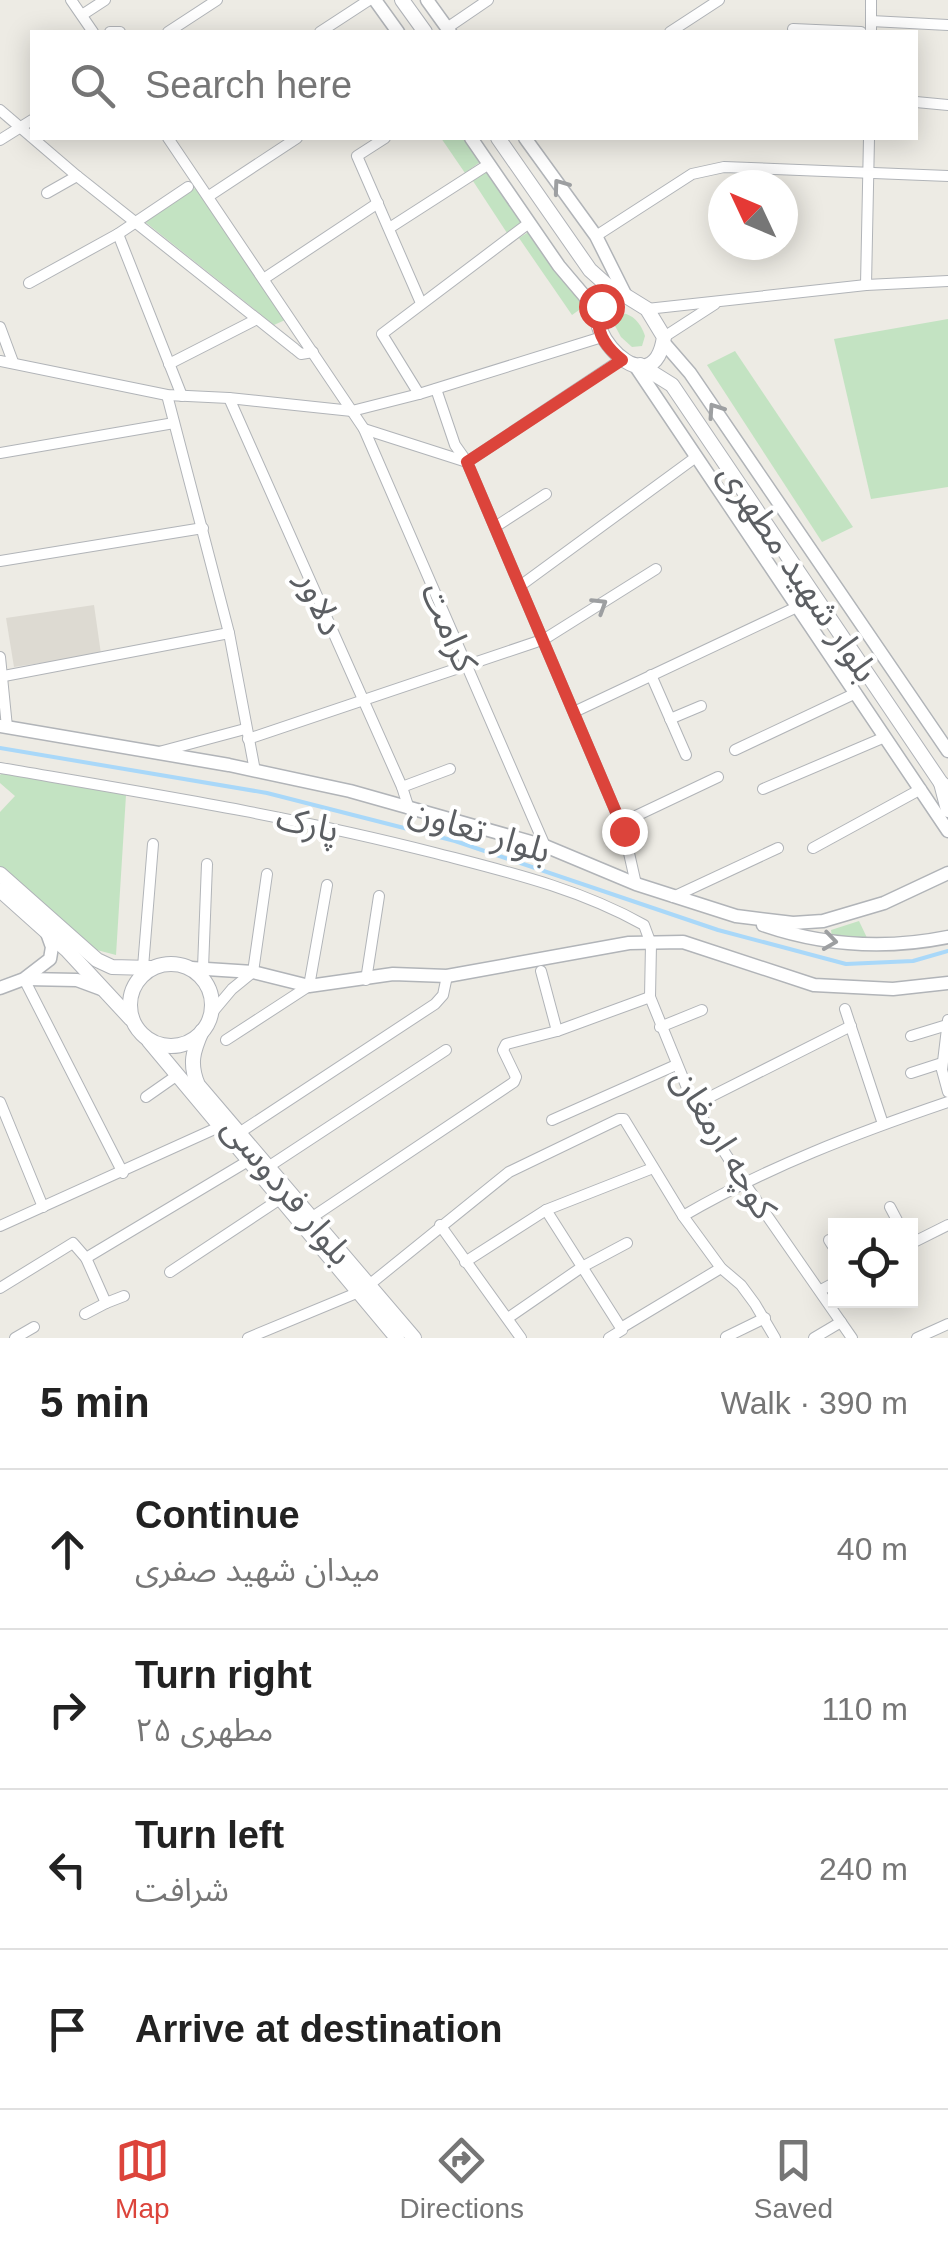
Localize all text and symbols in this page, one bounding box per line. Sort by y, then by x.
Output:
search box [30,30,918,140]
icon: search [65,58,120,113]
text: Search here [145,64,352,106]
north arrow [708,170,798,260]
one-way arrow [554,178,572,197]
route start [579,284,625,330]
one-way arrow [709,402,728,420]
street label: بلوار شهید مطهری [710,455,887,690]
street label: دلاور [288,564,352,642]
street label: کرامت [413,577,486,678]
one-way arrow [589,598,607,617]
street label: بلوار تعاون [404,790,555,872]
street label: پارک [272,797,343,852]
route end [602,809,648,855]
one-way arrow [822,930,839,951]
street label: کوچه ارمغان [662,1061,785,1227]
street label: بلوار فردوسی [213,1108,361,1273]
map controls [828,1218,918,1308]
button: locate [828,1218,918,1308]
text: 5 min [40,1379,150,1426]
text: Walk · 390 m [721,1385,908,1421]
text: Continue [135,1494,300,1536]
icon: ahead [40,1522,95,1577]
text: 40 m [837,1531,908,1567]
text: میدان شهید صفری [135,1552,380,1588]
text: Turn right [135,1654,312,1696]
icon: right [40,1682,95,1737]
text: 110 m [821,1691,908,1727]
text: مطهری ۲۵ [135,1712,273,1748]
text: Turn left [135,1814,284,1856]
icon: left [40,1842,95,1897]
text: 240 m [819,1851,908,1887]
text: شرافت [135,1872,229,1908]
icon: arrive [40,2002,95,2057]
text: Arrive at destination [135,2008,502,2050]
tab: Map [115,2133,170,2225]
tab: Directions [400,2133,524,2225]
tab: Saved [754,2133,833,2225]

